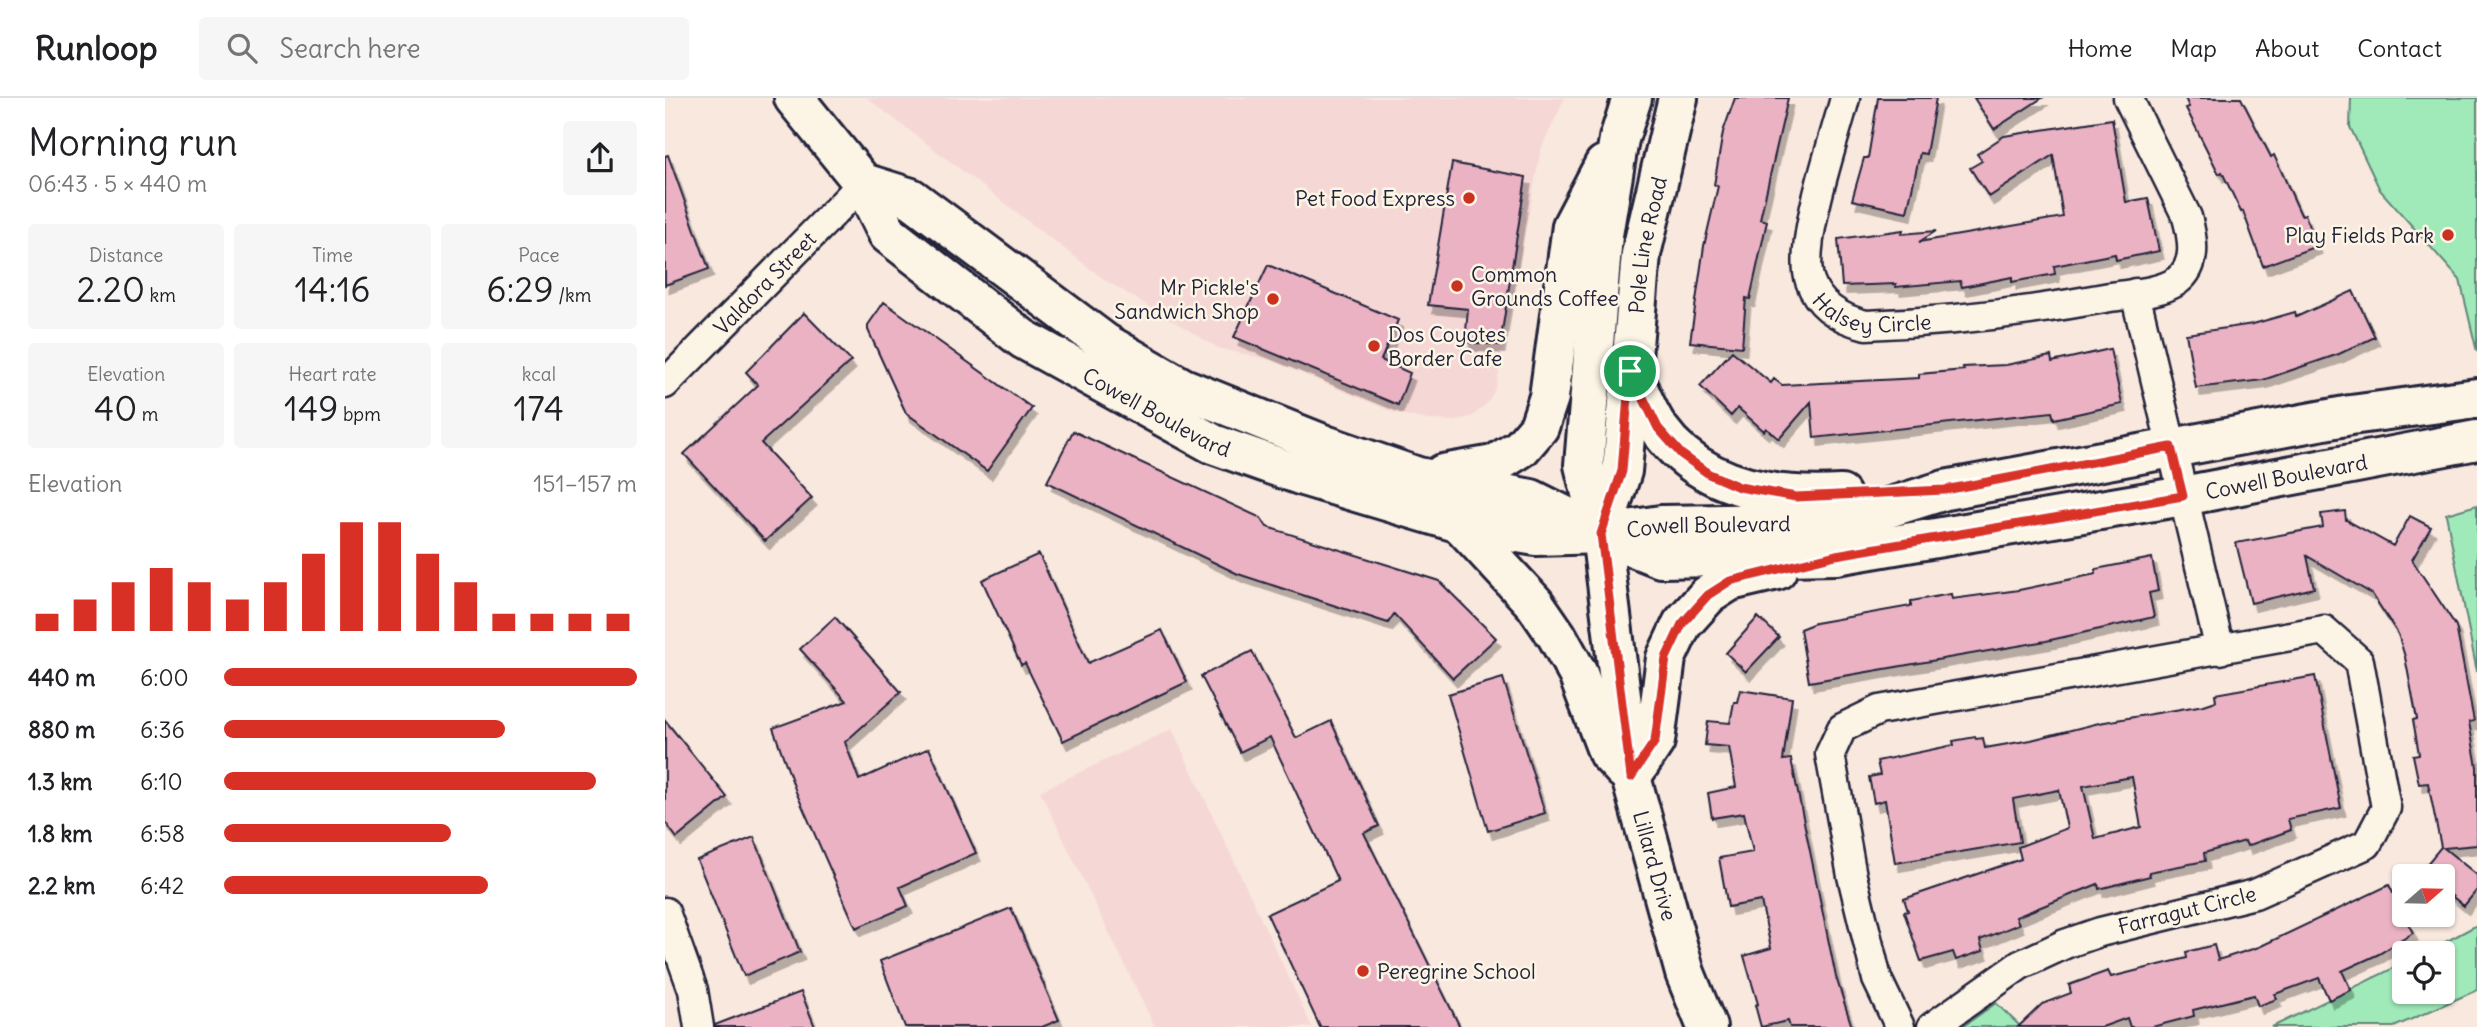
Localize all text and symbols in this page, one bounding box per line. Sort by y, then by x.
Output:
search box [199,17,689,80]
text: Runloop [35,27,157,69]
icon: search [223,29,261,67]
text: Search here [279,32,420,65]
text: Home [2068,33,2132,63]
text: Map [2170,33,2217,63]
text: About [2255,33,2319,63]
text: Contact [2357,33,2442,63]
text: Morning run [28,119,238,166]
button: share [563,121,637,195]
text: 06:43 · 5 × 440 m [28,169,207,198]
street label: Pole Line Road [1622,174,1672,315]
place label: Pet Food Express [1295,185,1455,212]
marker: Pet Food Express [1461,190,1477,206]
place label: Play Fields Park [2285,222,2434,249]
street label: Valdora Street [708,225,821,340]
marker: Play Fields Park [2440,227,2456,243]
text: Distance [89,243,163,267]
text: Time [312,243,353,267]
text: Pace [518,243,559,267]
place label: Common Grounds Coffee [1471,261,1619,312]
text: 2.20 [76,267,145,311]
text: 14:16 [294,267,371,311]
text: 6:29 [486,267,554,311]
place label: Mr Pickle's Sandwich Shop [1114,274,1259,325]
marker: Common Grounds Coffee [1449,278,1465,294]
text: km [145,283,176,307]
text: /km [554,283,591,307]
street label: Halsey Circle [1807,287,1932,339]
marker: Mr Pickle's Sandwich Shop [1265,291,1281,307]
place label: Dos Coyotes Border Cafe [1388,321,1506,372]
marker: Dos Coyotes Border Cafe [1366,338,1382,354]
pin [1600,341,1660,401]
icon: arrive [1611,352,1649,390]
street label: Cowell Boulevard [1078,361,1234,463]
text: Elevation [87,362,165,386]
text: Heart rate [288,362,377,386]
text: kcal [522,362,556,386]
text: 40 [94,386,137,430]
text: 149 [284,386,338,430]
text: 174 [514,386,564,430]
text: m [137,402,158,426]
text: bpm [338,402,381,426]
street label: Cowell Boulevard [2203,448,2369,505]
text: Elevation [28,469,122,498]
text: 151–157 m [533,469,637,498]
street label: Cowell Boulevard [1625,510,1791,544]
text: 440 m [28,663,95,692]
text: 6:00 [140,663,189,692]
text: 880 m [28,715,95,744]
text: 6:36 [140,715,185,744]
text: 1.3 km [28,767,92,796]
text: 6:10 [140,767,183,796]
street label: Lillard Drive [1627,808,1683,924]
text: 1.8 km [28,819,93,848]
text: 6:58 [140,819,185,848]
north arrow [2392,864,2455,928]
map controls [2392,864,2455,1004]
text: 2.2 km [28,871,95,900]
text: 6:42 [140,871,184,900]
street label: Farragut Circle [2115,880,2259,940]
button: locate [2392,941,2455,1004]
place label: Peregrine School [1377,958,1536,985]
marker: Peregrine School [1355,963,1371,979]

